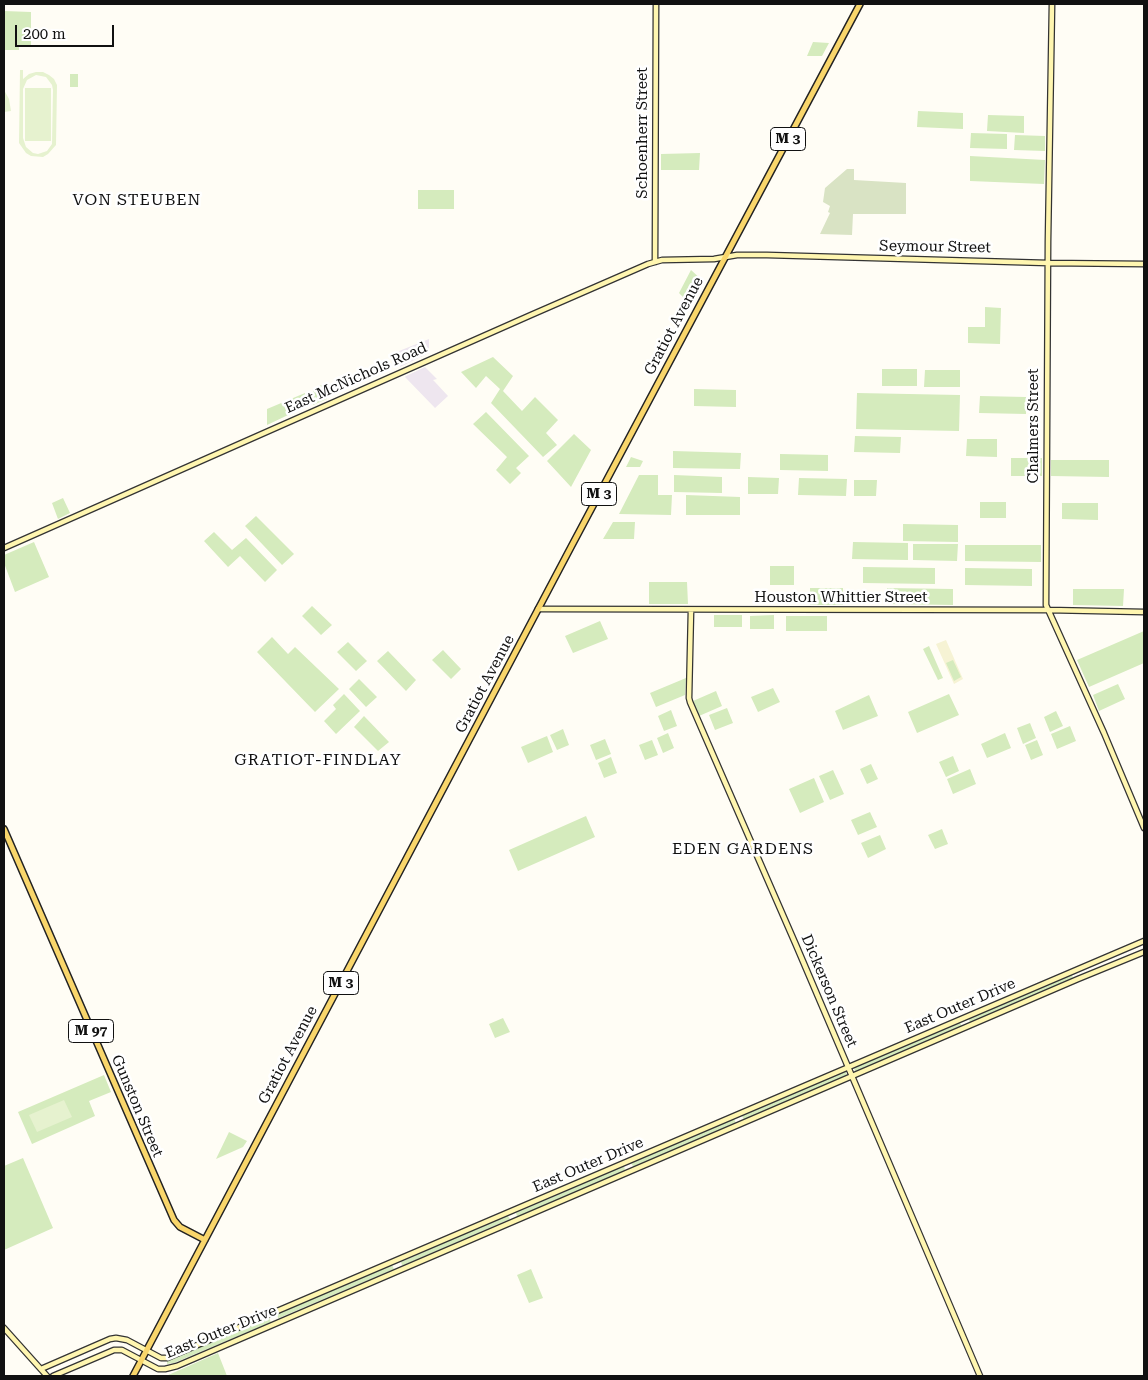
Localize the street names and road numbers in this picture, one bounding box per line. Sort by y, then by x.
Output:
street label: Schoenherr Street [634,67,652,199]
road number: M 3 [770,128,806,150]
street label: Seymour Street [879,237,991,257]
street label: Gratiot Avenue [641,274,707,378]
street label: East McNichols Road [282,339,430,417]
street label: Chalmers Street [1025,368,1043,484]
road number: M 3 [582,482,616,506]
street label: Houston Whittier Street [754,589,928,607]
street label: Gratiot Avenue [452,632,518,736]
street label: Dickerson Street [797,932,861,1050]
road number: M 3 [324,971,358,994]
street label: East Outer Drive [902,975,1018,1037]
street label: Gratiot Avenue [255,1003,321,1107]
road number: M 97 [68,1019,114,1042]
street label: Gunston Street [107,1052,167,1160]
street label: East Outer Drive [530,1134,646,1196]
street label: East Outer Drive [163,1301,279,1363]

